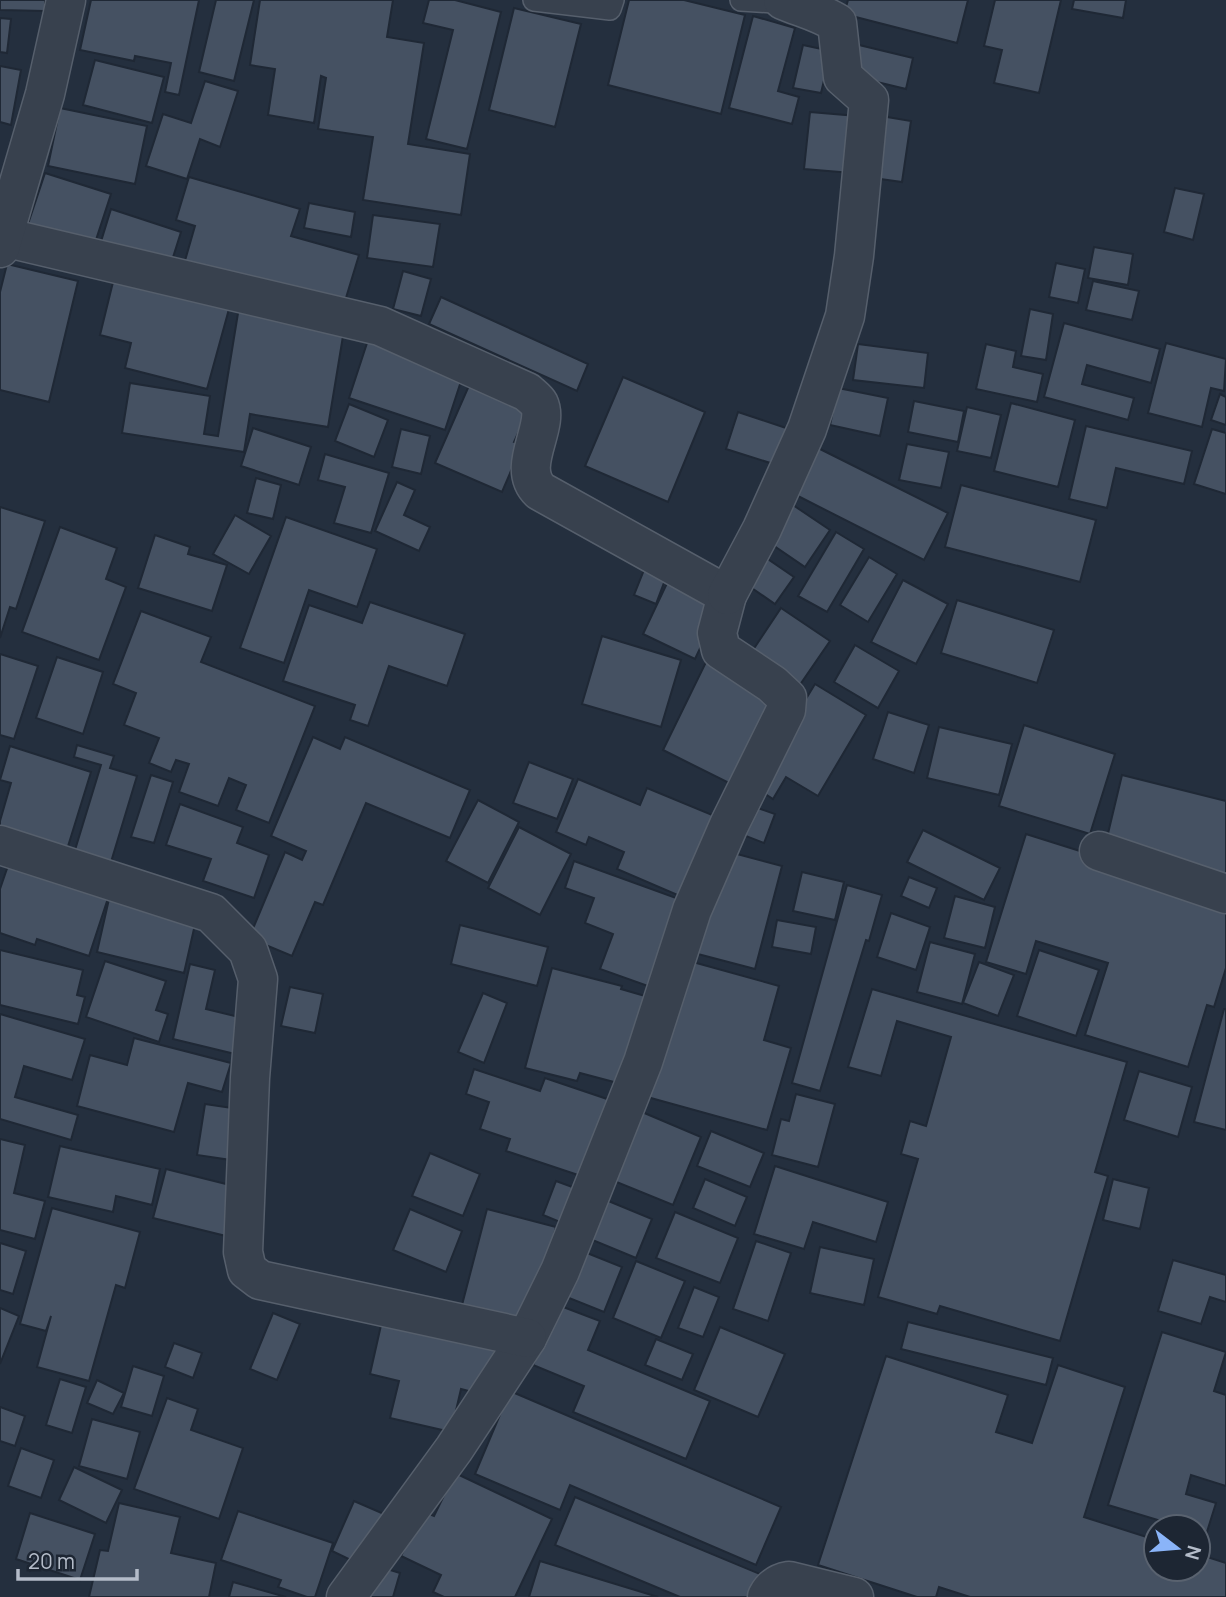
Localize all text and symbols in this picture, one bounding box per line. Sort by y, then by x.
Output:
north arrow [1142,1513,1212,1583]
scale bar [18,1538,136,1582]
text: N [1179,1543,1208,1563]
text: 20 m [28,1547,75,1575]

